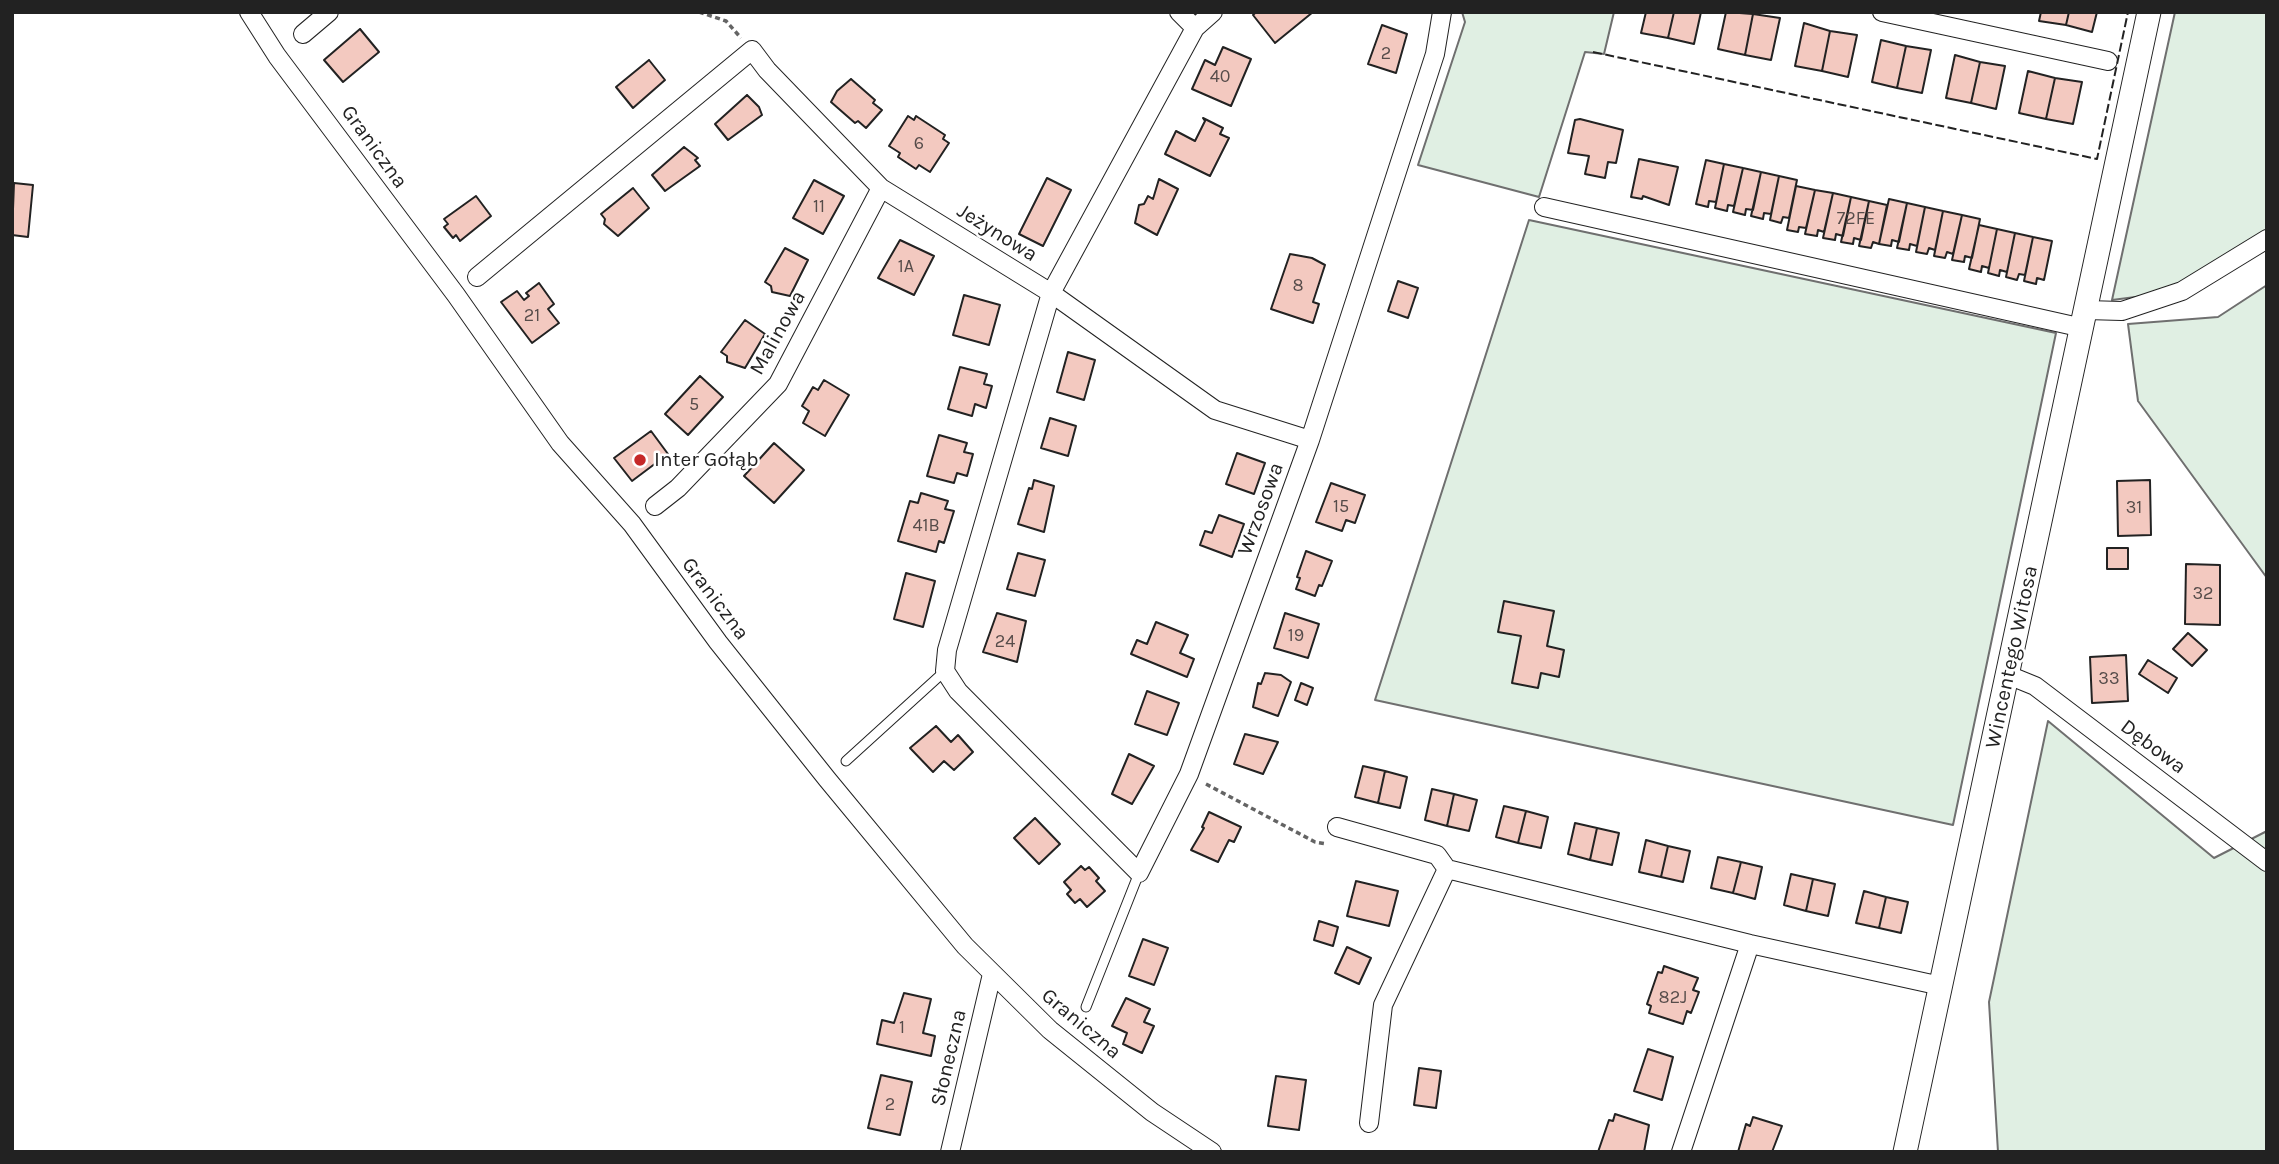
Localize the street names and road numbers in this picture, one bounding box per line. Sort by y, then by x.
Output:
street label: Graniczna [335,101,413,193]
street label: Jeżynowa [952,198,1042,268]
street label: Malinowa [745,286,811,380]
street label: Wrzosowa [1233,459,1289,559]
street label: Graniczna [676,553,754,645]
street label: Wincentego Witosa [1980,563,2044,751]
street label: Dębowa [2115,714,2191,780]
street label: Graniczna [1036,983,1126,1065]
street label: Słoneczna [926,1007,972,1109]

